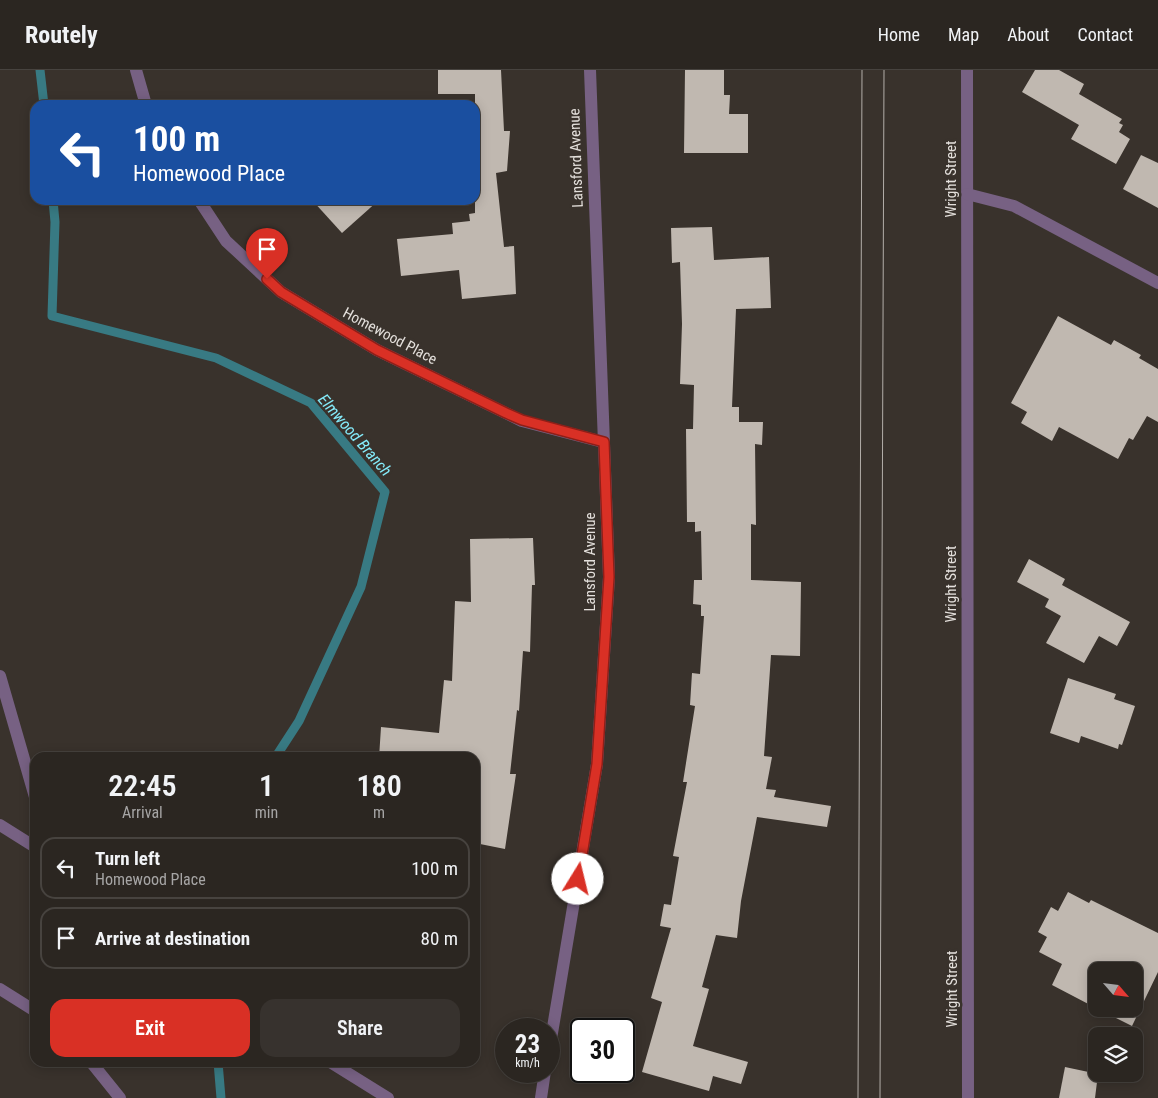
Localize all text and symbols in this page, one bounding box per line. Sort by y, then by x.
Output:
text: Routely [25,21,98,49]
text: Home [878,24,920,45]
text: Map [948,24,979,45]
text: About [1007,24,1049,45]
text: Contact [1077,24,1133,45]
street label: Lansford Avenue [565,108,587,208]
text: 100 m [133,119,220,160]
icon: left [50,120,115,185]
street label: Wright Street [942,141,960,217]
text: Homewood Place [133,161,285,186]
pin [246,228,288,279]
icon: arrive [253,235,281,263]
street label: Homewood Place [340,304,440,368]
water label: Elmwood Branch [314,390,396,480]
street label: Lansford Avenue [581,512,599,612]
street label: Wright Street [942,546,960,622]
text: 22:45 [108,768,177,803]
text: 1 [259,768,274,803]
text: 180 [356,768,402,803]
text: Arrival [122,803,163,822]
text: min [255,803,278,822]
text: m [373,803,385,822]
text: Turn left [95,847,160,870]
position arrow [551,852,603,904]
icon: left [52,854,80,882]
text: 100 m [411,857,458,880]
text: Homewood Place [95,870,206,889]
icon: arrive [52,924,80,952]
text: Arrive at destination [95,927,250,950]
text: 80 m [421,927,458,950]
street label: Wright Street [943,951,961,1027]
north arrow [1088,962,1142,1018]
map controls [1088,962,1143,1082]
button: Exit [50,999,250,1057]
button: Share [260,999,460,1057]
speed limit sign: 30 [570,1018,635,1083]
button: layers [1088,1027,1143,1082]
text: 23 [515,1030,540,1059]
text: km/h [515,1056,540,1070]

